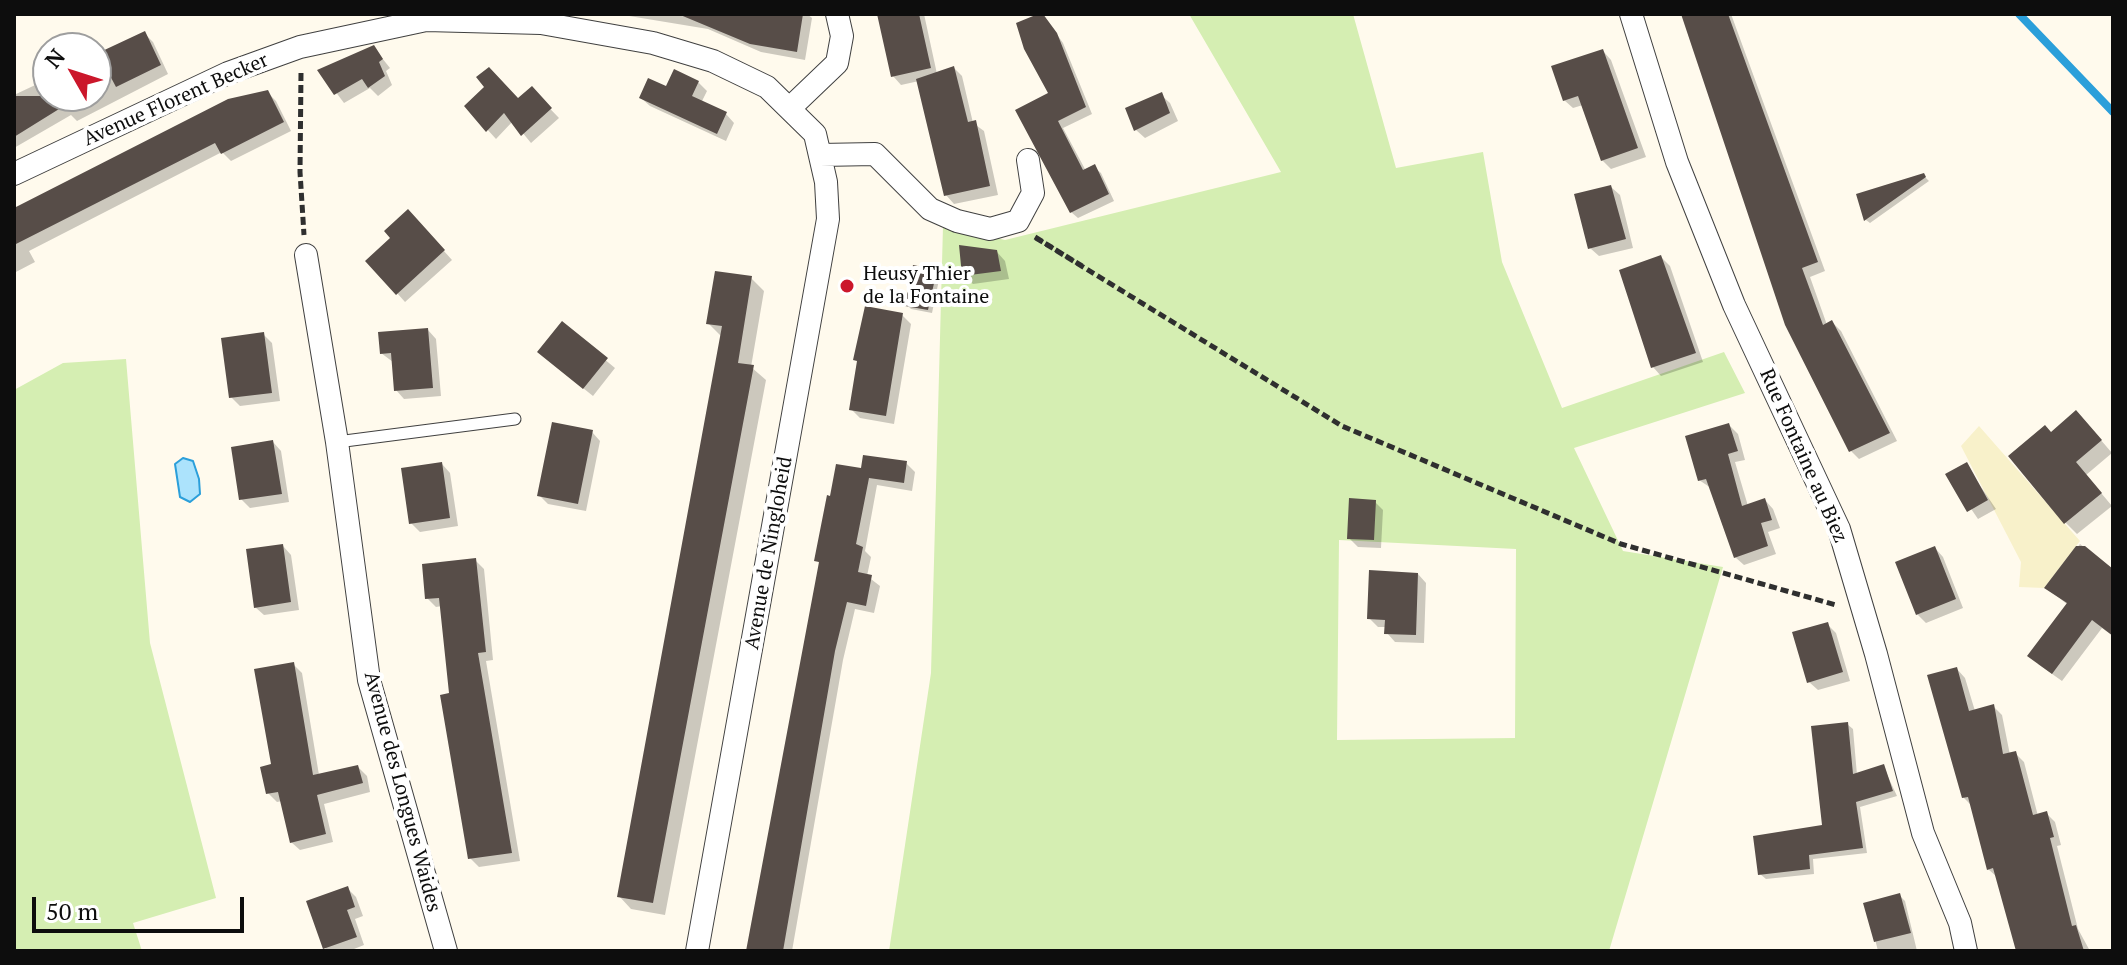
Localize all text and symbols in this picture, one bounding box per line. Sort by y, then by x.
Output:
north arrow [32,32,112,112]
text: N [38,42,71,73]
street label: Avenue Florent Becker [80,48,272,152]
place label: Heusy Thier de la Fontaine [863,262,989,309]
marker: Heusy Thier de la Fontaine [838,277,856,295]
street label: Rue Fontaine au Biez [1754,365,1852,547]
street label: Avenue de Ningloheid [740,455,798,651]
street label: Avenue des Longues Waides [358,669,446,915]
scale bar [36,881,248,931]
text: 50 m [46,895,98,927]

